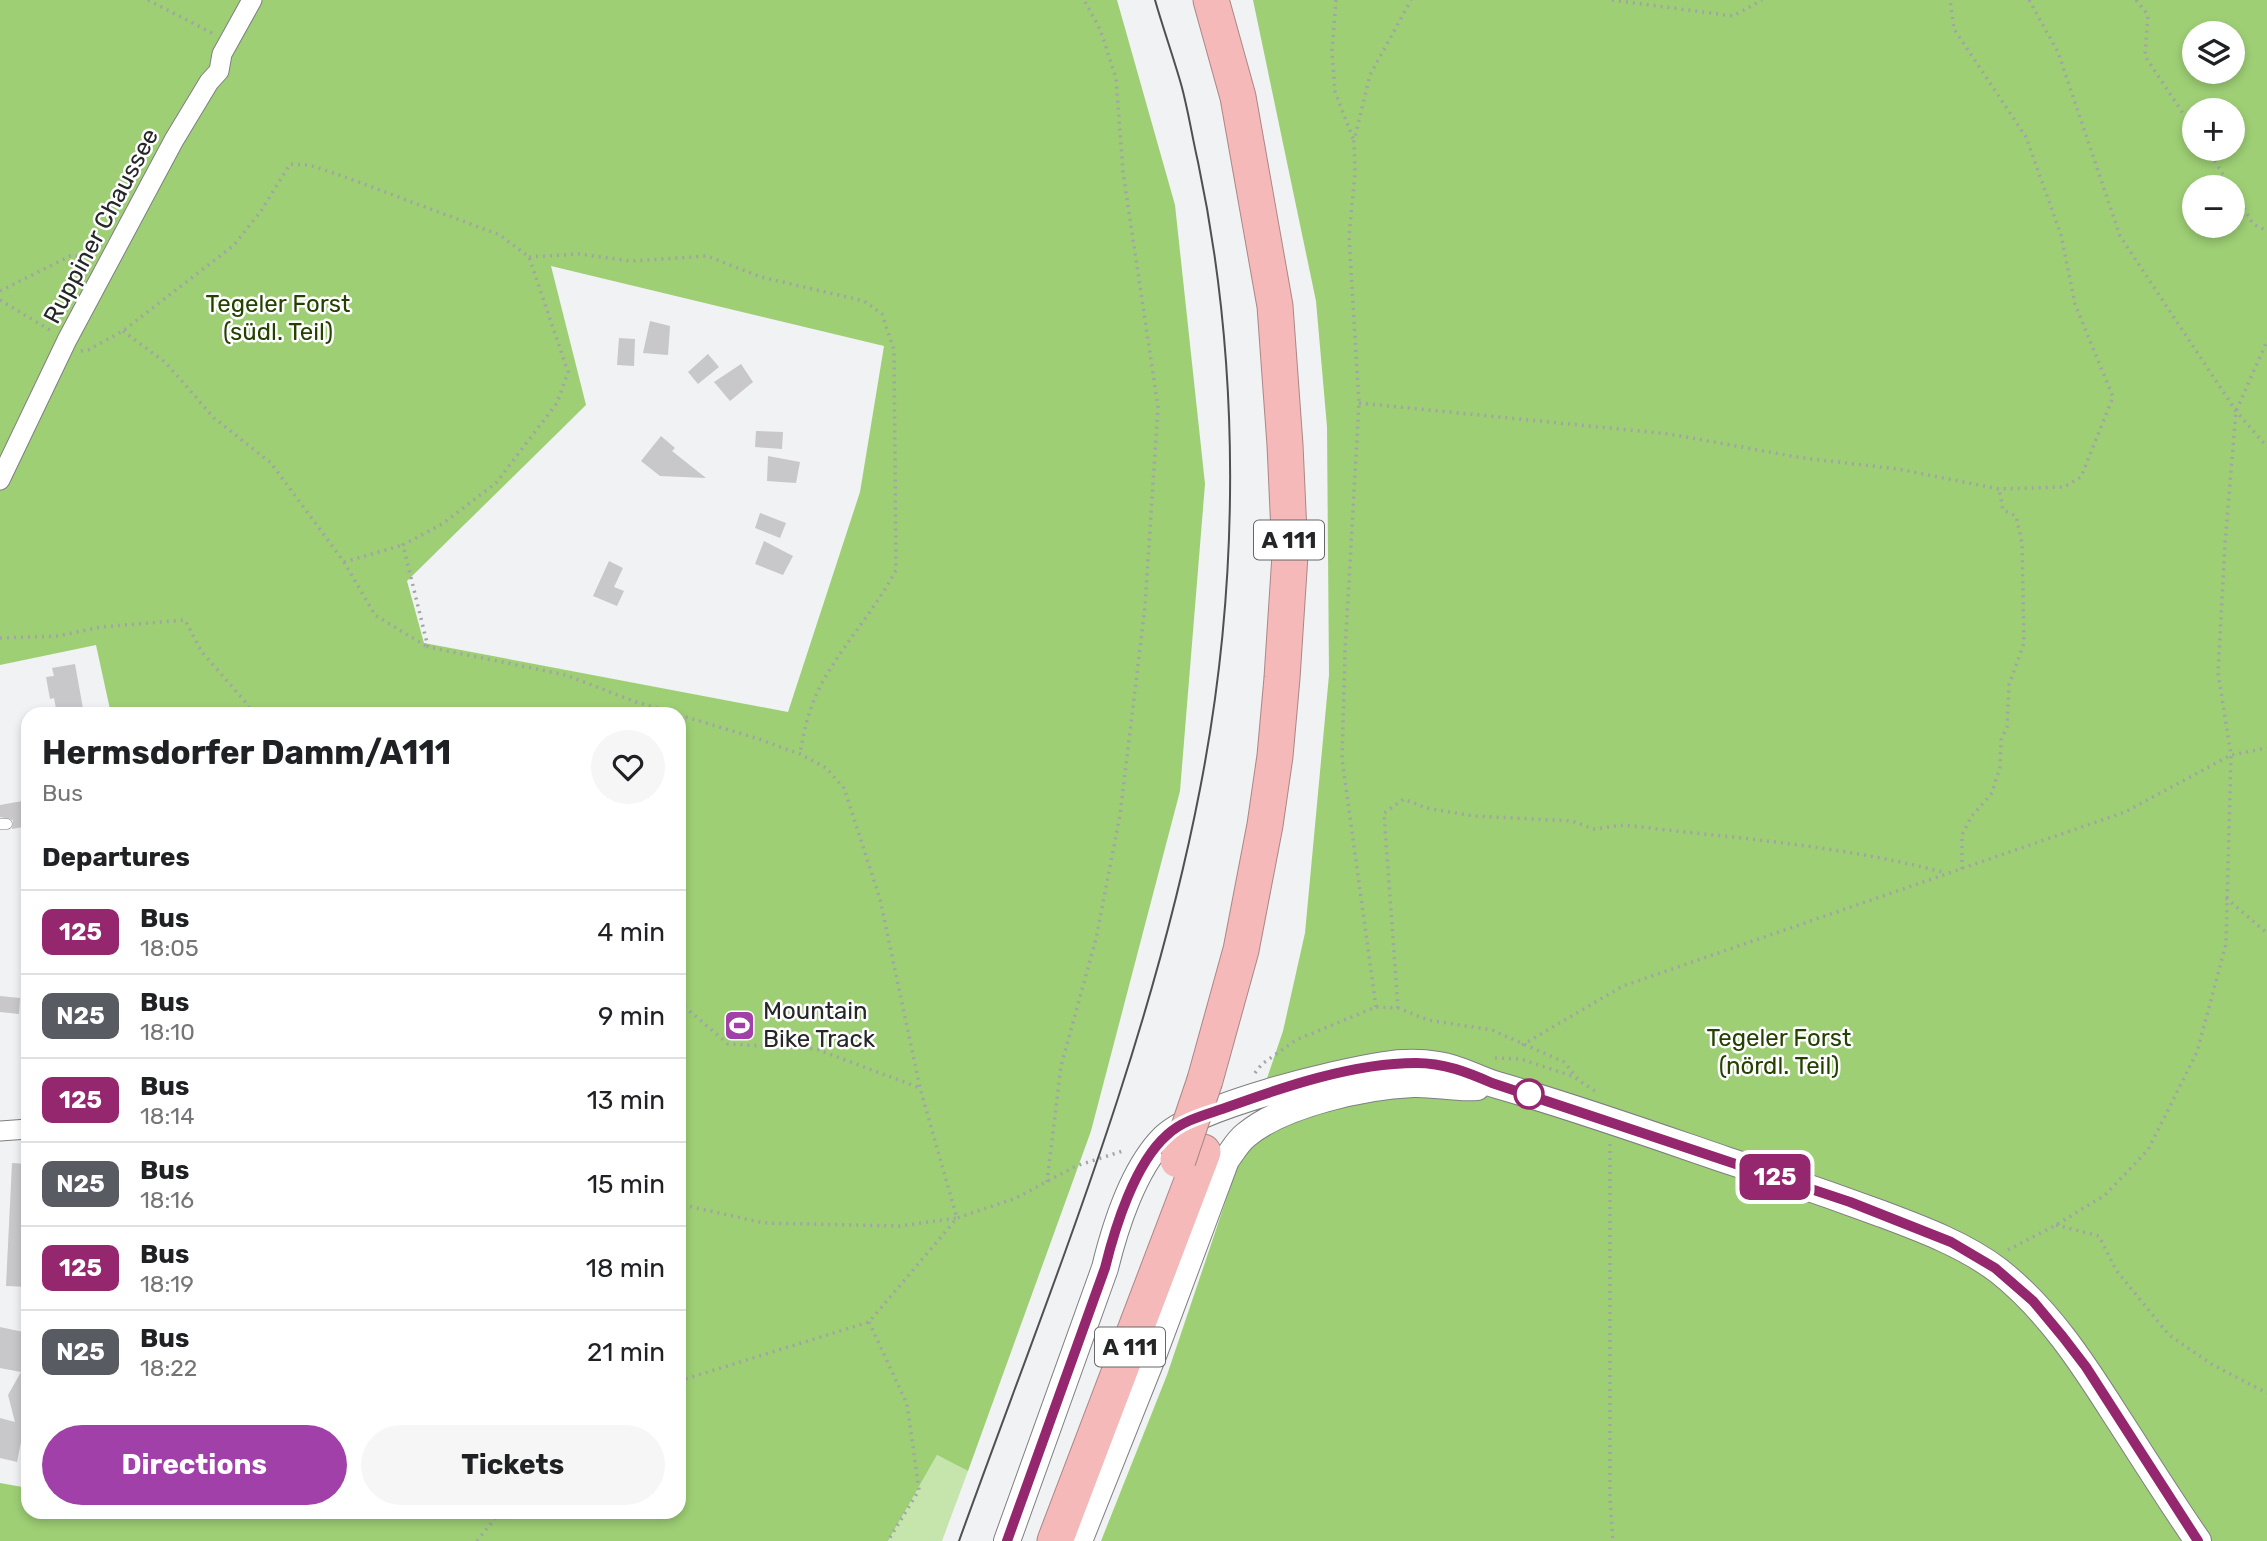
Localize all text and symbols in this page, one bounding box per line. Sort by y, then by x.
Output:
map controls [2182,21,2245,238]
button: layers [2182,21,2245,84]
button: + [2182,98,2245,161]
street label: Ruppiner Chaussee [38,124,164,328]
button: − [2182,175,2245,238]
park label: Tegeler Forst (südl. Teil) [206,290,350,346]
road number: A 111 [1254,520,1324,560]
button: heart [591,730,665,804]
text: Hermsdorfer Damm/A111 [42,733,451,772]
text: Bus [42,779,83,807]
text: Departures [42,842,190,873]
text: Bus [140,903,189,934]
text: 4 min [597,917,665,948]
text: 125 [59,918,102,946]
text: 18:05 [140,934,199,962]
text: Bus [140,987,189,1018]
place label: Mountain Bike Track [763,997,876,1053]
text: 9 min [598,1001,665,1032]
text: N25 [56,1002,105,1030]
sports icon: Mountain Bike Track [723,1008,757,1042]
text: 18:10 [140,1018,195,1046]
park label: Tegeler Forst (nördl. Teil) [1707,1024,1851,1080]
text: Bus [140,1071,189,1102]
unlabelled marker [1514,1079,1544,1109]
text: 13 min [587,1085,665,1116]
text: 125 [59,1086,102,1114]
text: 18:14 [140,1102,195,1130]
line badge: 125 [1735,1154,1815,1200]
text: Bus [140,1155,189,1186]
text: 125 [1753,1163,1797,1191]
text: 15 min [587,1169,665,1200]
text: N25 [56,1170,105,1198]
text: 18:16 [140,1186,194,1214]
text: Bus [140,1239,189,1270]
text: 18 min [586,1253,665,1284]
text: 125 [59,1254,102,1282]
text: 18:19 [140,1270,194,1298]
text: Bus [140,1323,189,1354]
road number: A 111 [1095,1328,1165,1366]
text: 21 min [587,1337,665,1368]
text: N25 [56,1338,105,1366]
text: 18:22 [140,1354,197,1382]
button: Directions [42,1425,347,1505]
button: Tickets [361,1425,665,1505]

